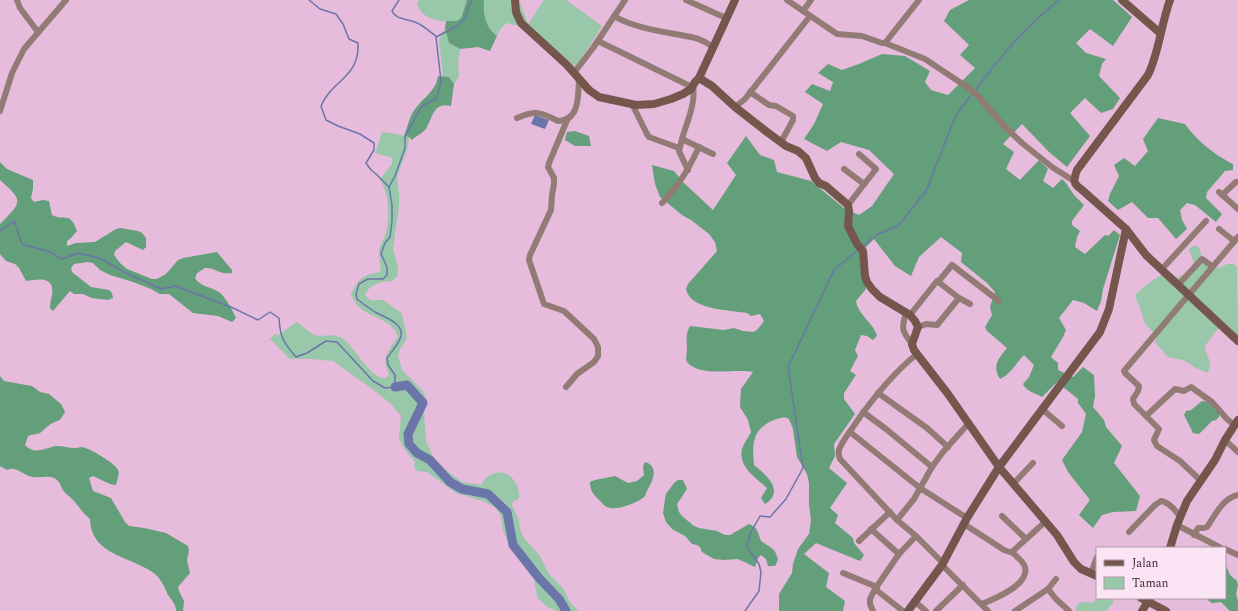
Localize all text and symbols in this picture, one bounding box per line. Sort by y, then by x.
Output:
legend [1096,547,1226,599]
text: Jalan [1132,554,1159,573]
text: Taman [1132,574,1169,593]

